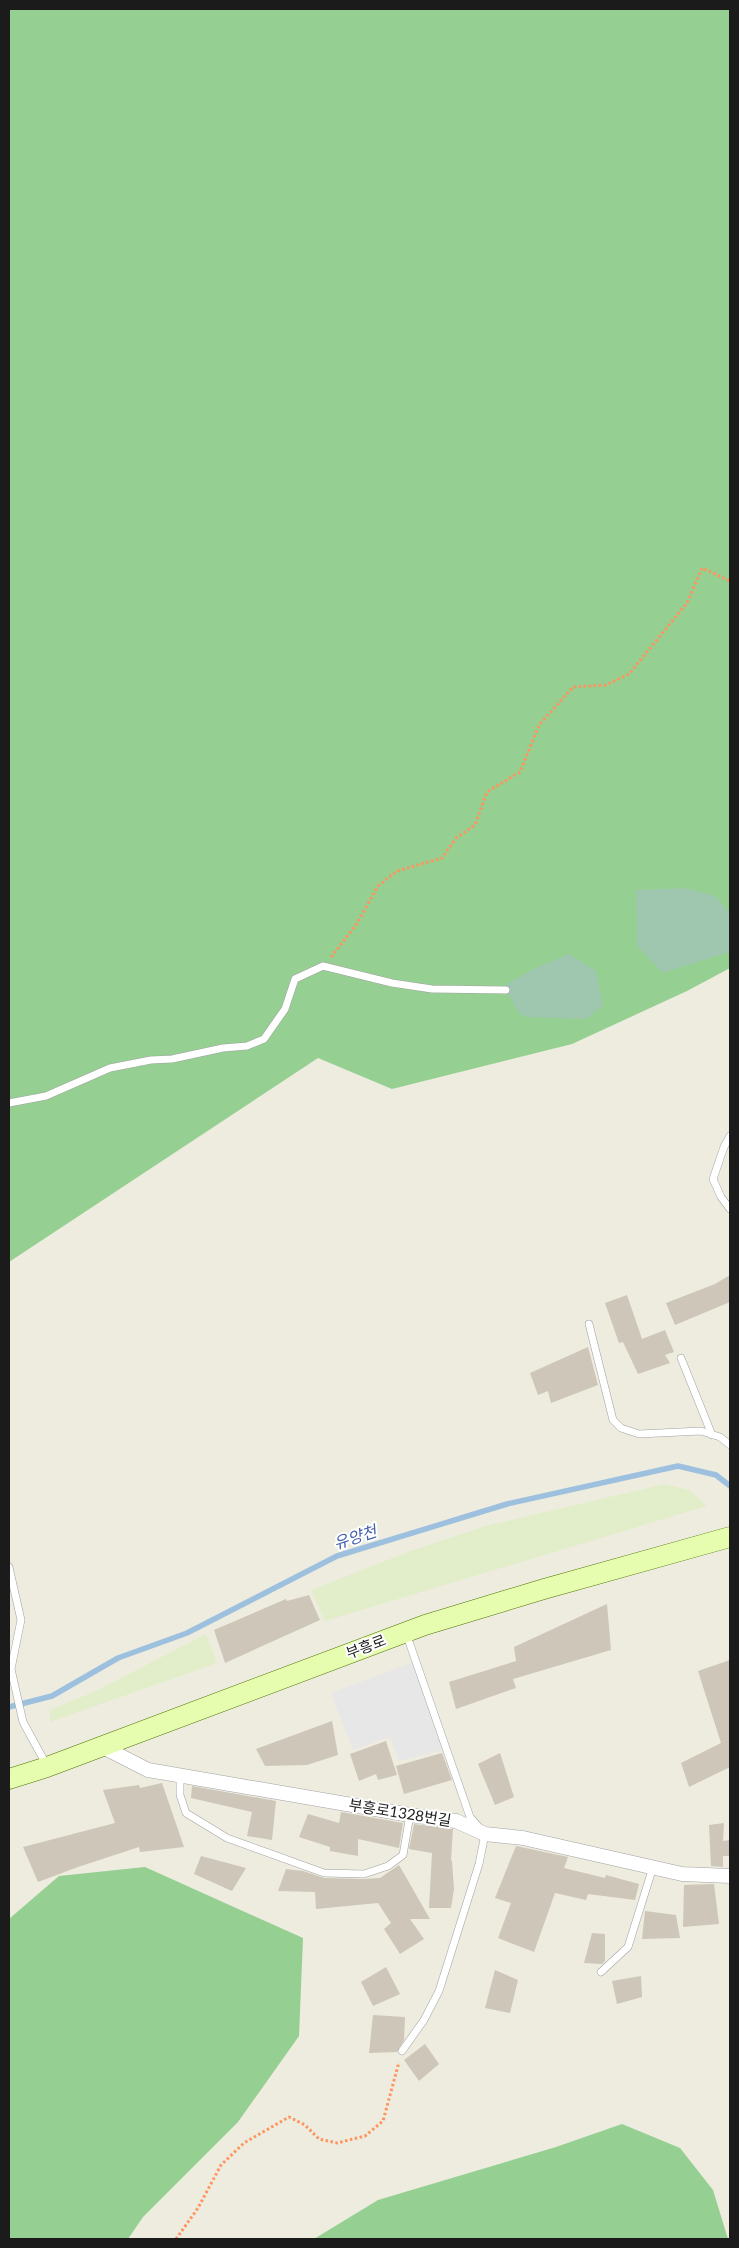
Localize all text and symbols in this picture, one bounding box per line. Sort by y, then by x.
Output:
water label: 유양천 [331,1520,381,1552]
street label: 부흥로 [343,1630,388,1662]
street label: 부흥로1328번길 [347,1795,453,1829]

